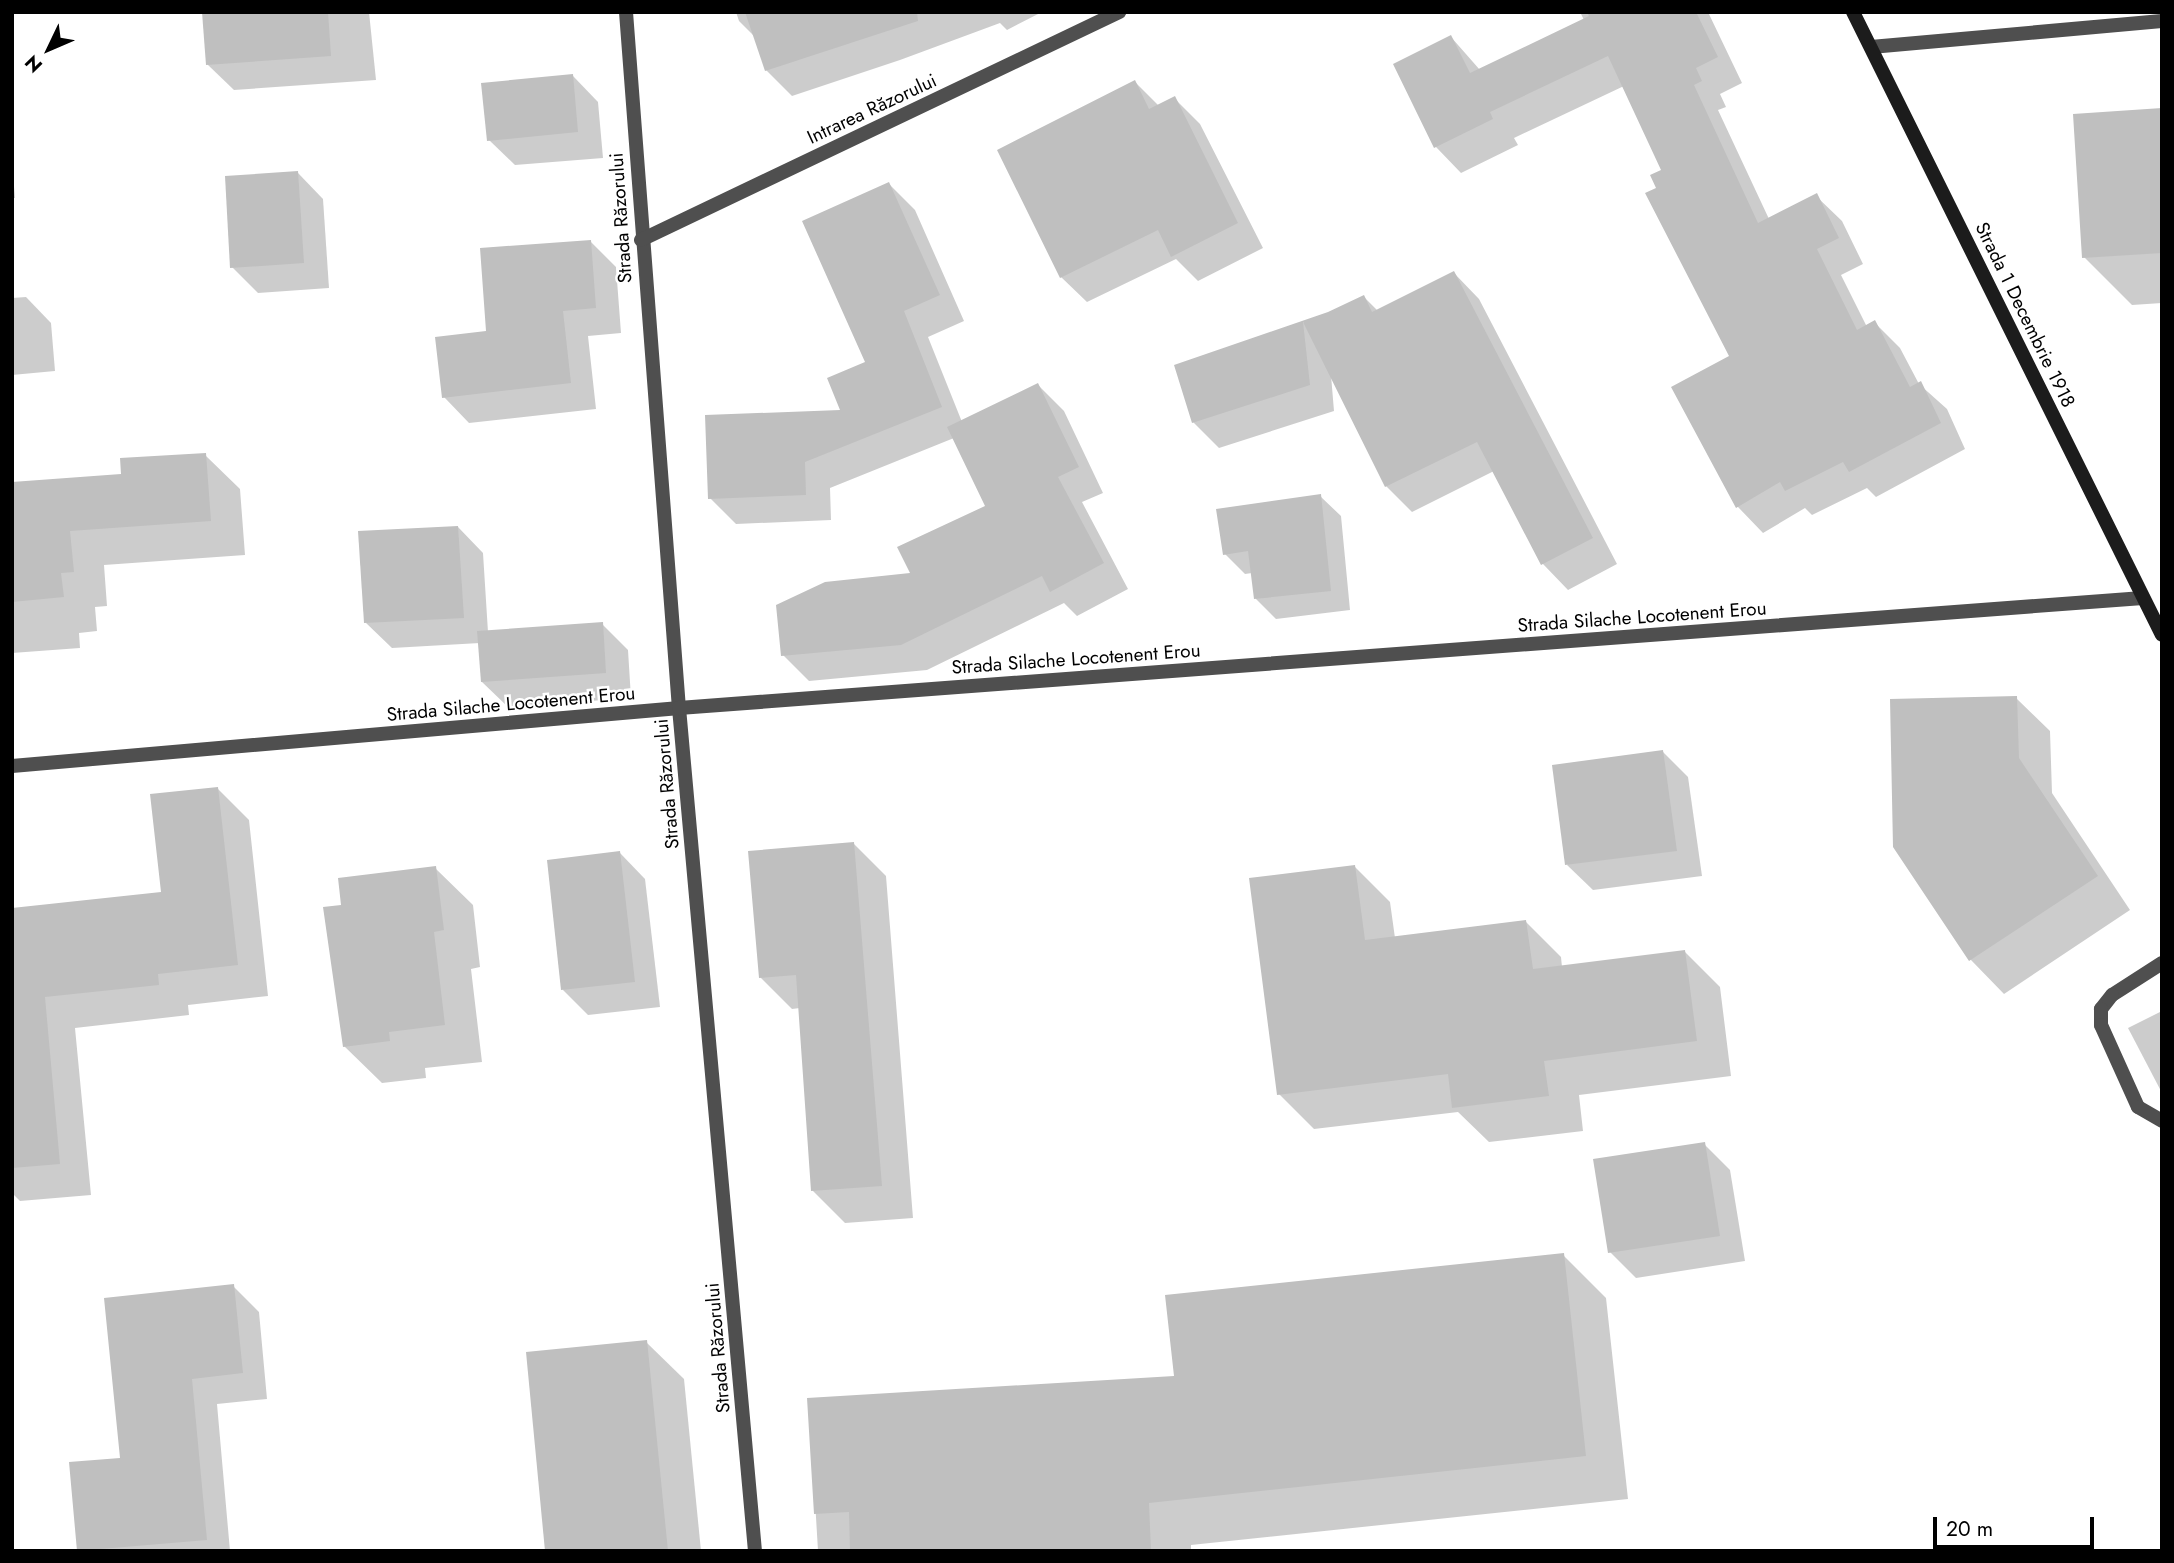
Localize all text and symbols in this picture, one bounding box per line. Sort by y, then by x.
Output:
north arrow [14,14,84,84]
text: N [19,49,48,79]
street label: Intrarea Răzorului [804,69,940,149]
street label: Strada Răzorului [605,152,637,284]
street label: Strada 1 Decembrie 1918 [1970,219,2080,411]
street label: Strada Silache Locotenent Erou [1517,597,1767,637]
street label: Strada Silache Locotenent Erou [951,639,1201,679]
street label: Strada Silache Locotenent Erou [386,682,636,726]
street label: Strada Răzorului [650,718,684,850]
street label: Strada Răzorului [701,1282,735,1414]
scale bar [1936,1504,2097,1548]
text: 20 m [1946,1514,1993,1544]

